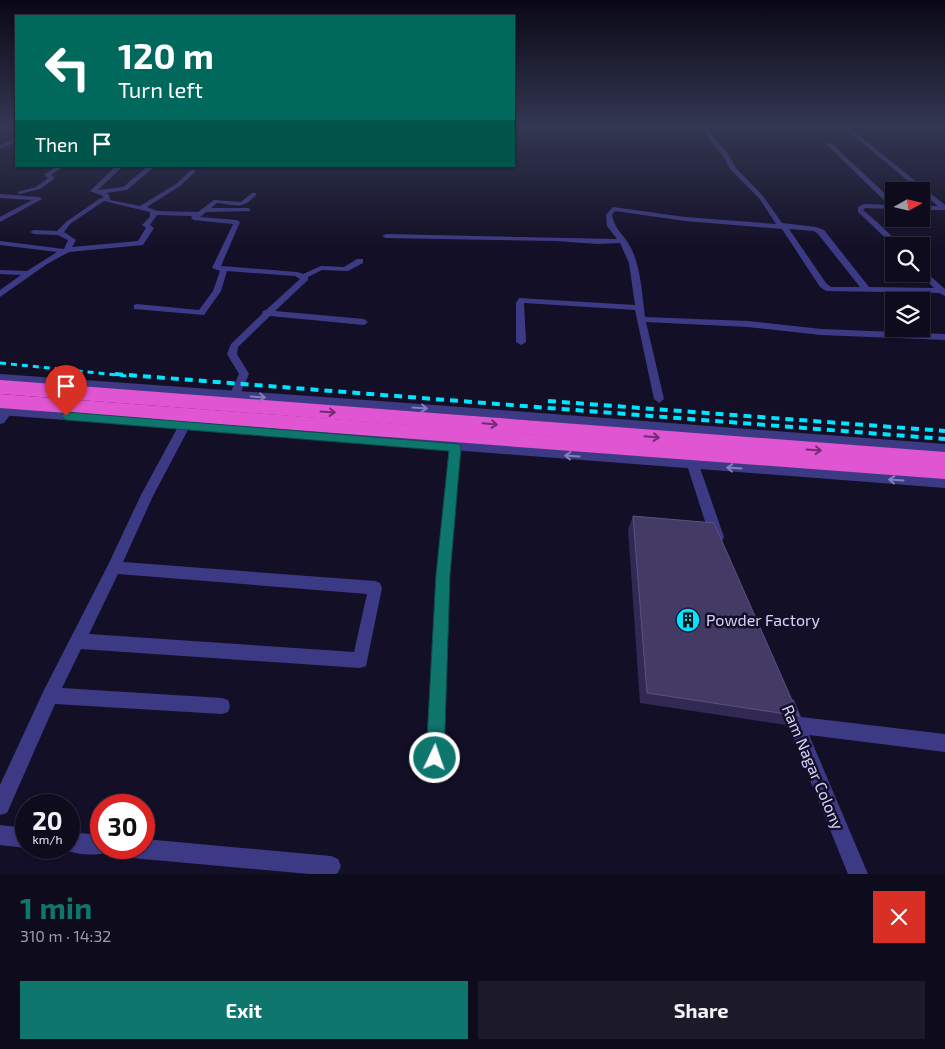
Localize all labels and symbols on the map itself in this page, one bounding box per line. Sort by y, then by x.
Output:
north arrow [885,182,930,228]
pin [45,365,87,416]
one-way arrow [250,393,266,402]
one-way arrow [412,403,428,413]
one-way arrow [320,408,336,417]
one-way arrow [482,419,498,429]
one-way arrow [644,432,660,442]
one-way arrow [806,445,822,454]
one-way arrow [565,451,581,461]
one-way arrow [727,463,743,473]
one-way arrow [889,475,905,484]
building icon: Powder Factory [675,607,701,633]
place label: Powder Factory [706,610,820,629]
street label: Ram Nagar Colony [779,702,848,832]
position arrow [408,731,460,783]
speed limit sign: 30 [90,794,155,859]

